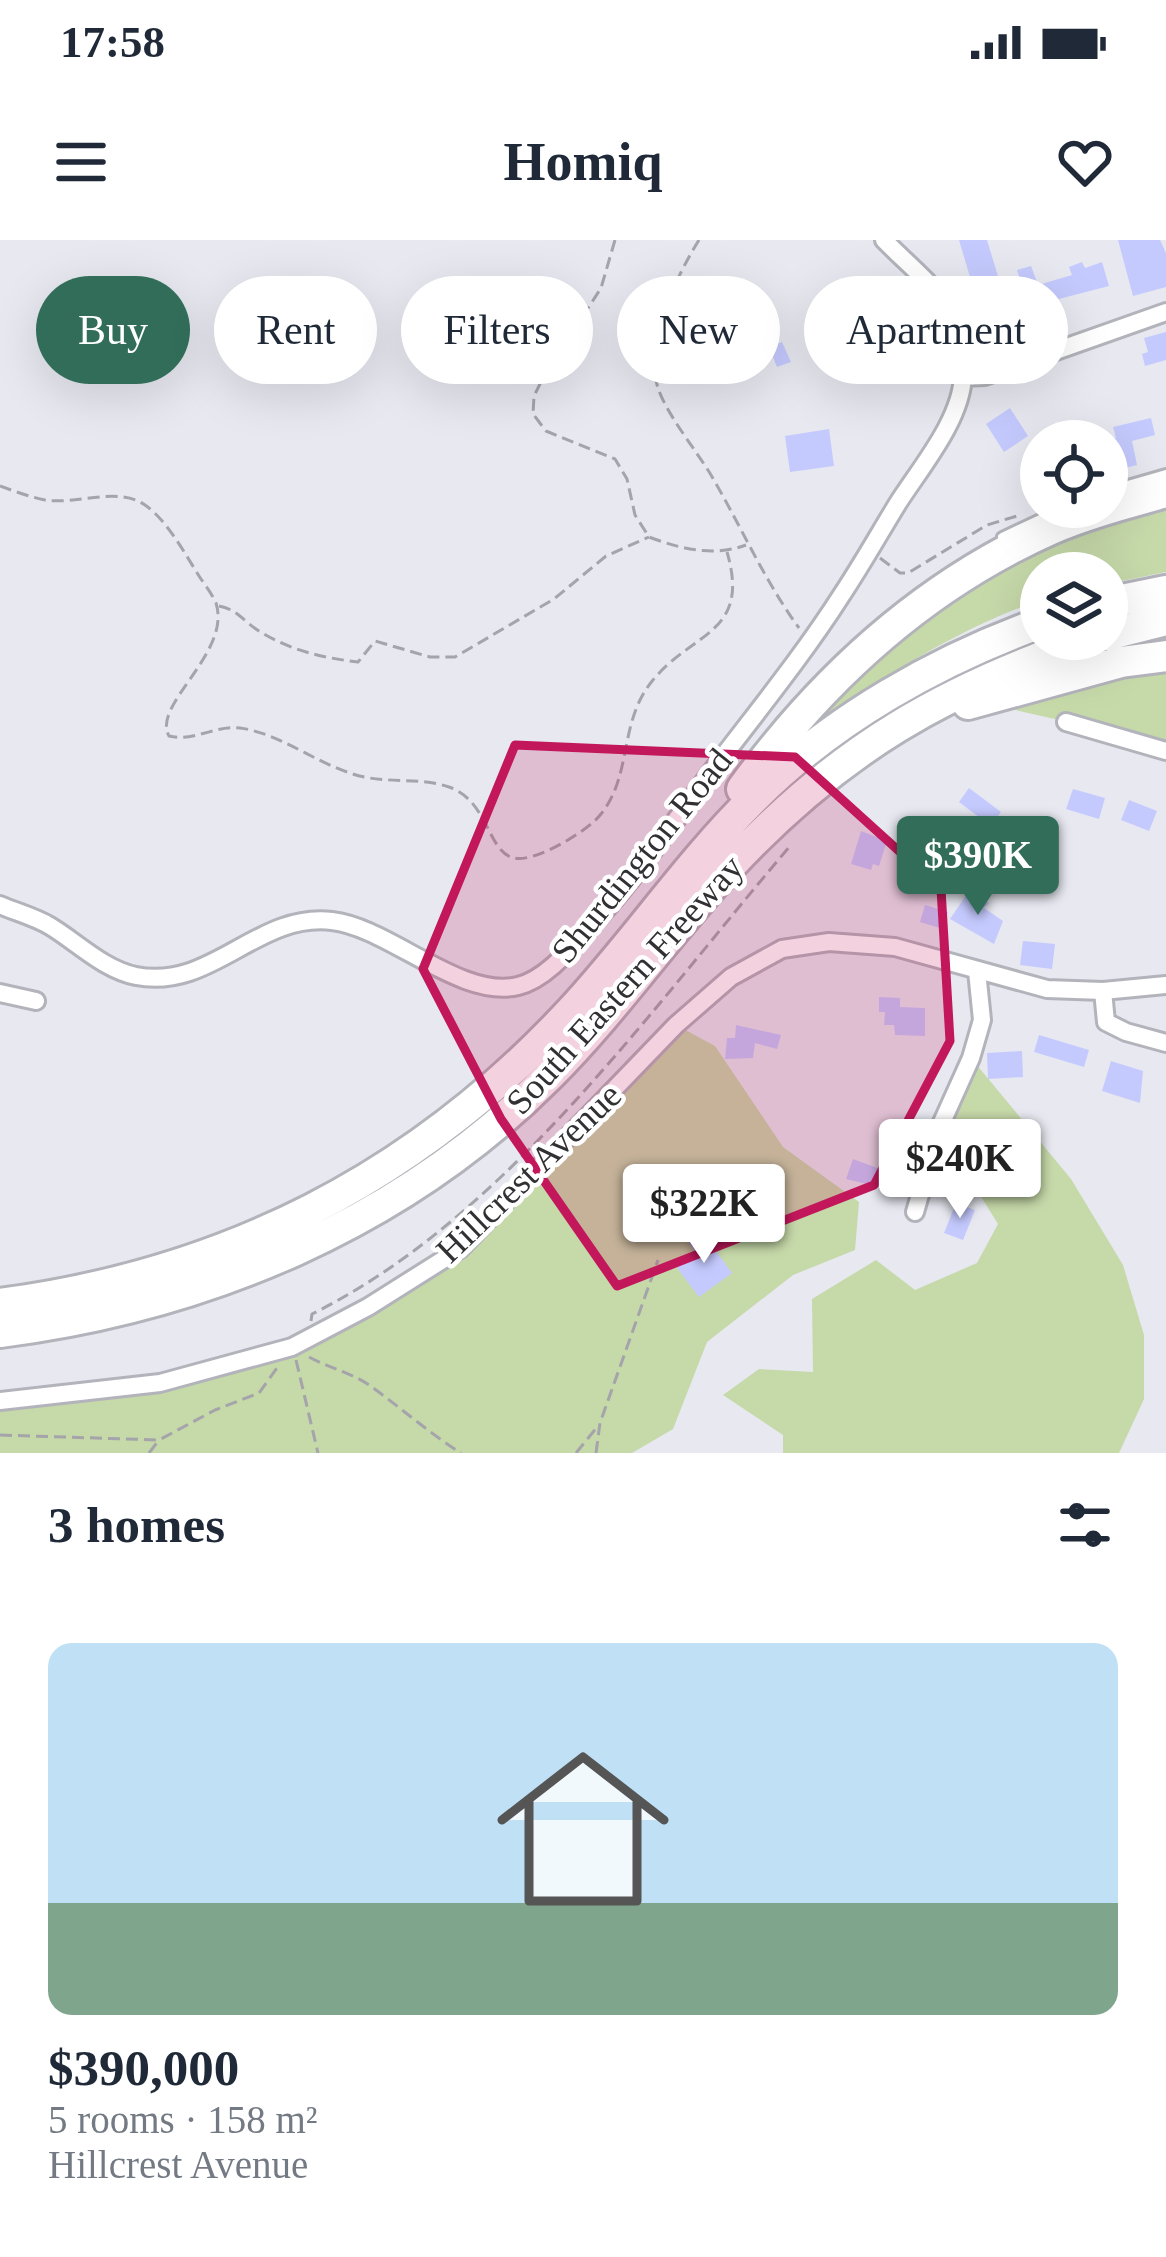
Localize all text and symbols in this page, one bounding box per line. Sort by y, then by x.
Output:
text: 17:58 [60,17,165,67]
icon: menu [48,129,114,195]
icon: heart [1052,129,1118,195]
text: Homiq [503,132,663,192]
chip: Buy [36,276,190,384]
chip: Rent [214,276,377,384]
chip: Filters [401,276,593,384]
chip: New [617,276,780,384]
chip: Apartment [804,276,1068,384]
map controls [1020,420,1128,660]
button: locate [1020,420,1128,528]
button: layers [1020,552,1128,660]
street label: Shurdington Road [543,741,740,970]
pin: $390K [894,816,1062,918]
text: $390K [924,833,1032,876]
street label: South Eastern Freeway [498,847,751,1122]
street label: Hillcrest Avenue [428,1075,629,1271]
pin: $240K [876,1119,1044,1221]
text: $240K [906,1136,1014,1179]
pin: $322K [620,1164,788,1266]
text: $322K [650,1181,758,1224]
icon: filters [1052,1492,1118,1558]
text: 3 homes [48,1497,225,1553]
icon: home [475,1721,691,1937]
text: $390,000 [48,2040,239,2096]
text: 5 rooms · 158 m² [48,2098,318,2141]
text: Hillcrest Avenue [48,2143,308,2186]

